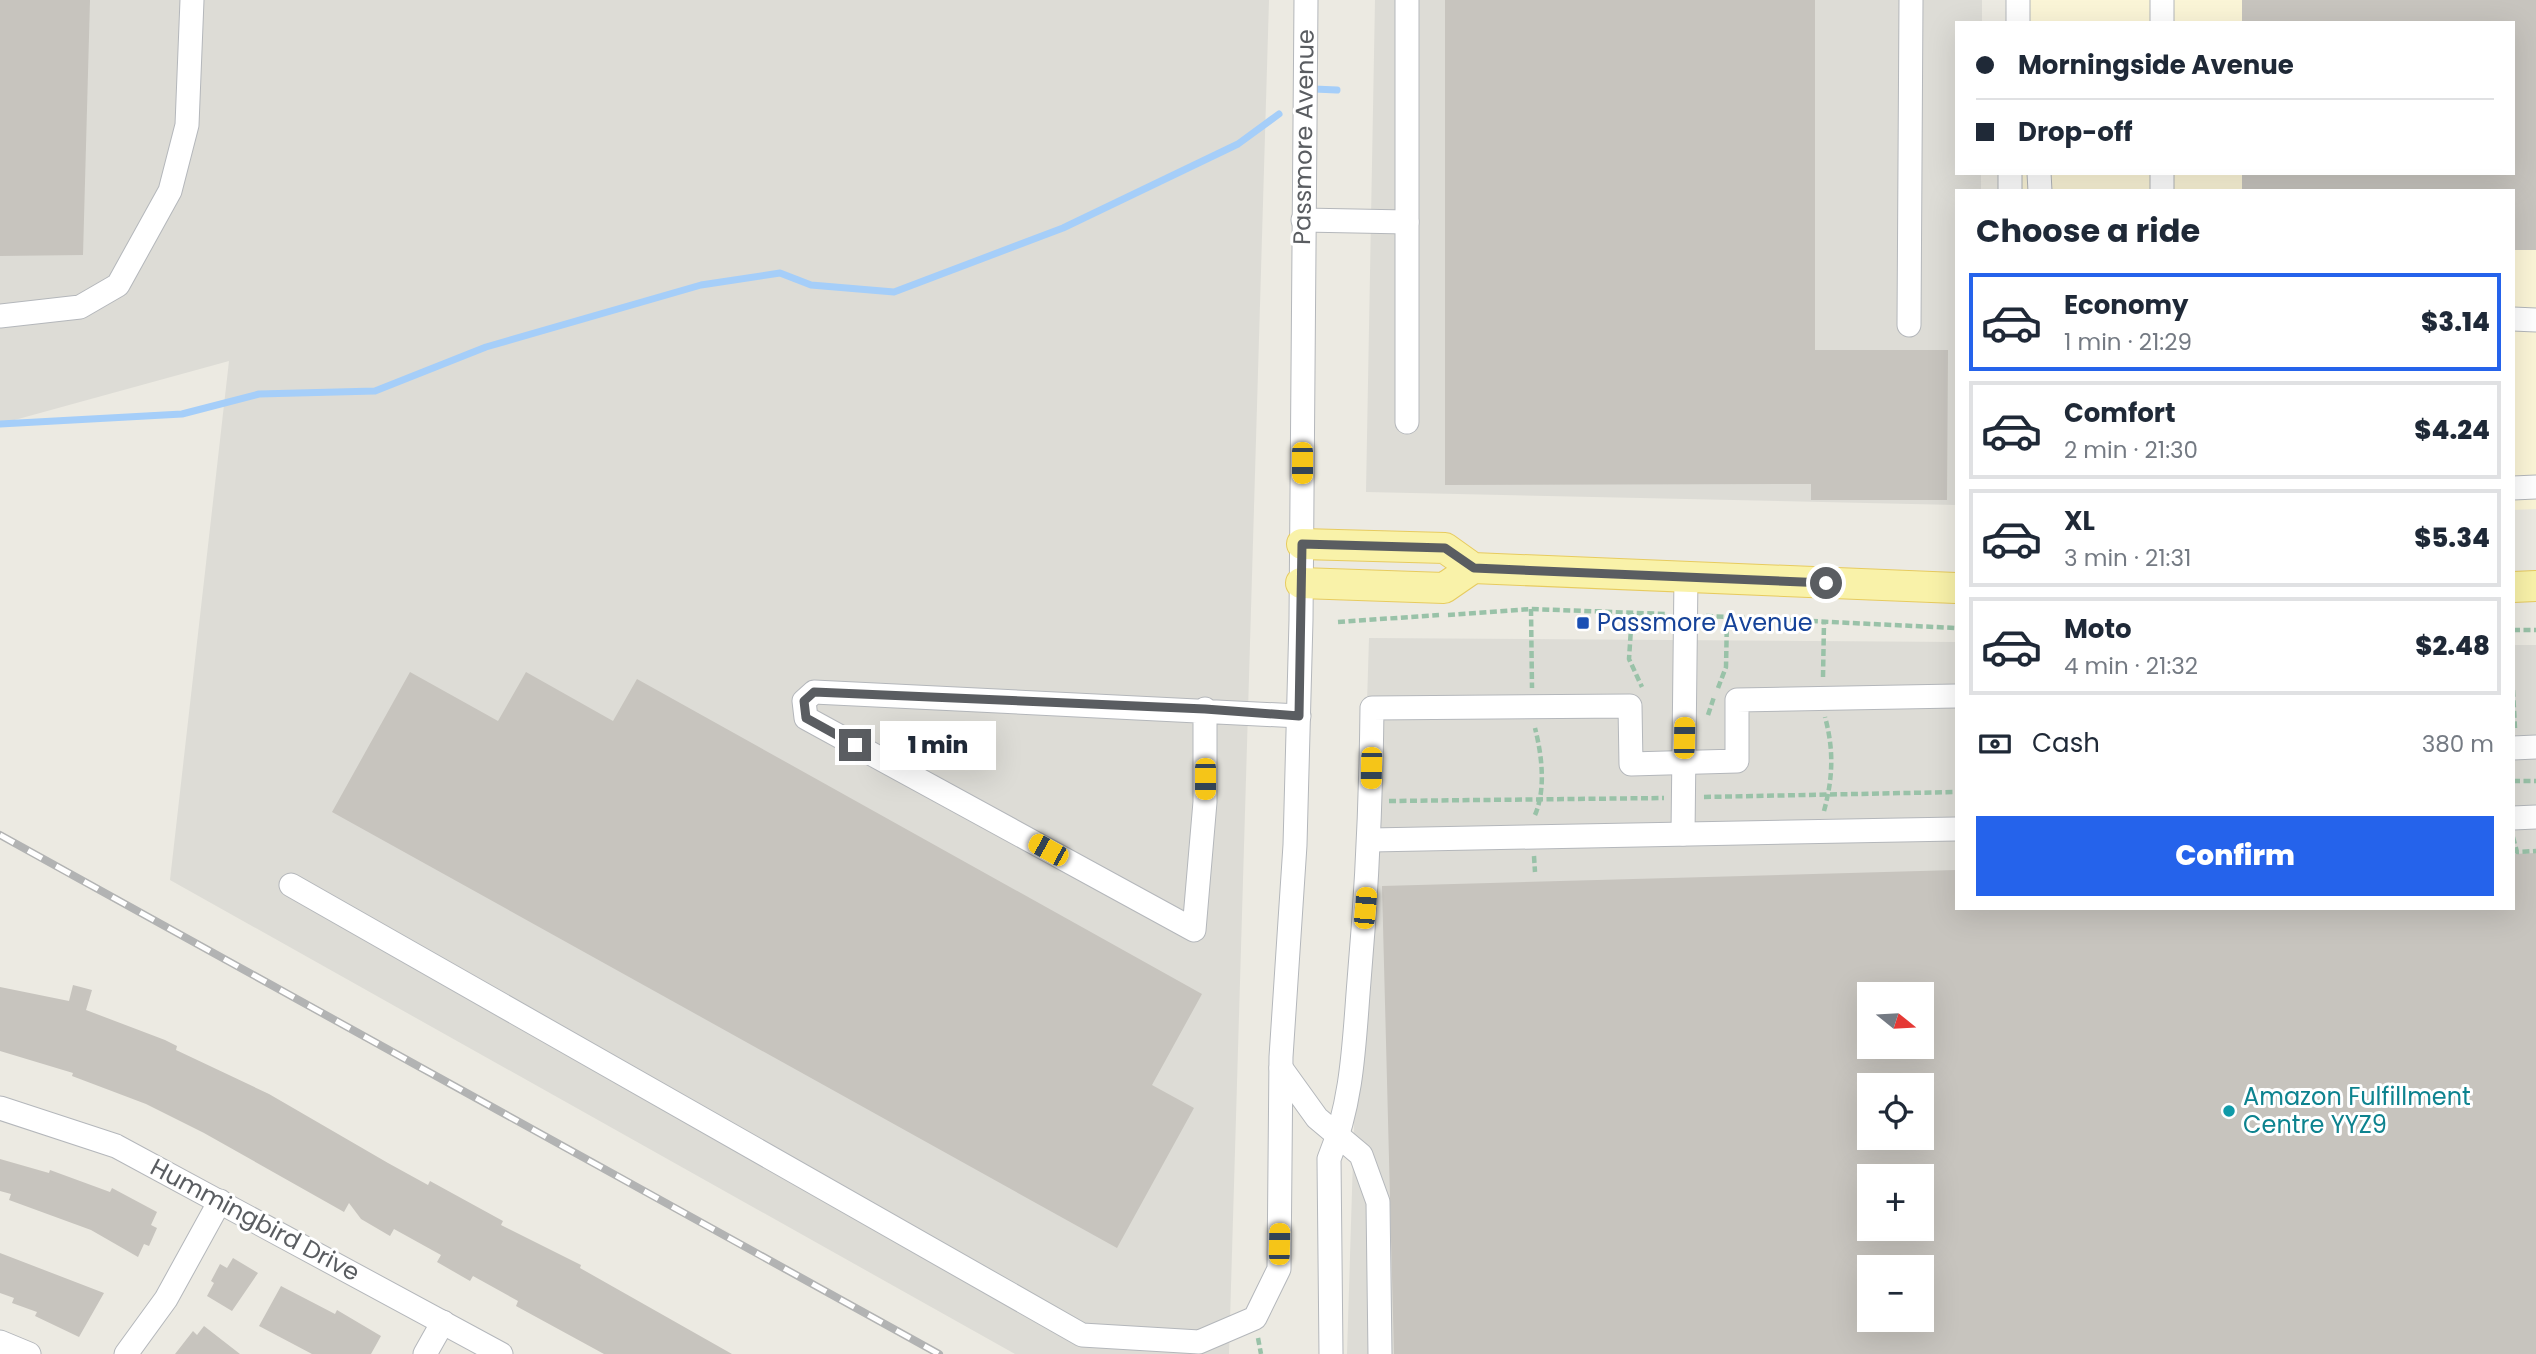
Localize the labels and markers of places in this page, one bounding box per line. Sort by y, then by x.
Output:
place label: Passmore Avenue [1597,606,1813,639]
marker: Passmore Avenue [1575,615,1591,631]
place label: Amazon Fulfillment Centre YYZ9 [2243,1080,2471,1141]
marker: Amazon Fulfillment Centre YYZ9 [2221,1103,2237,1119]

